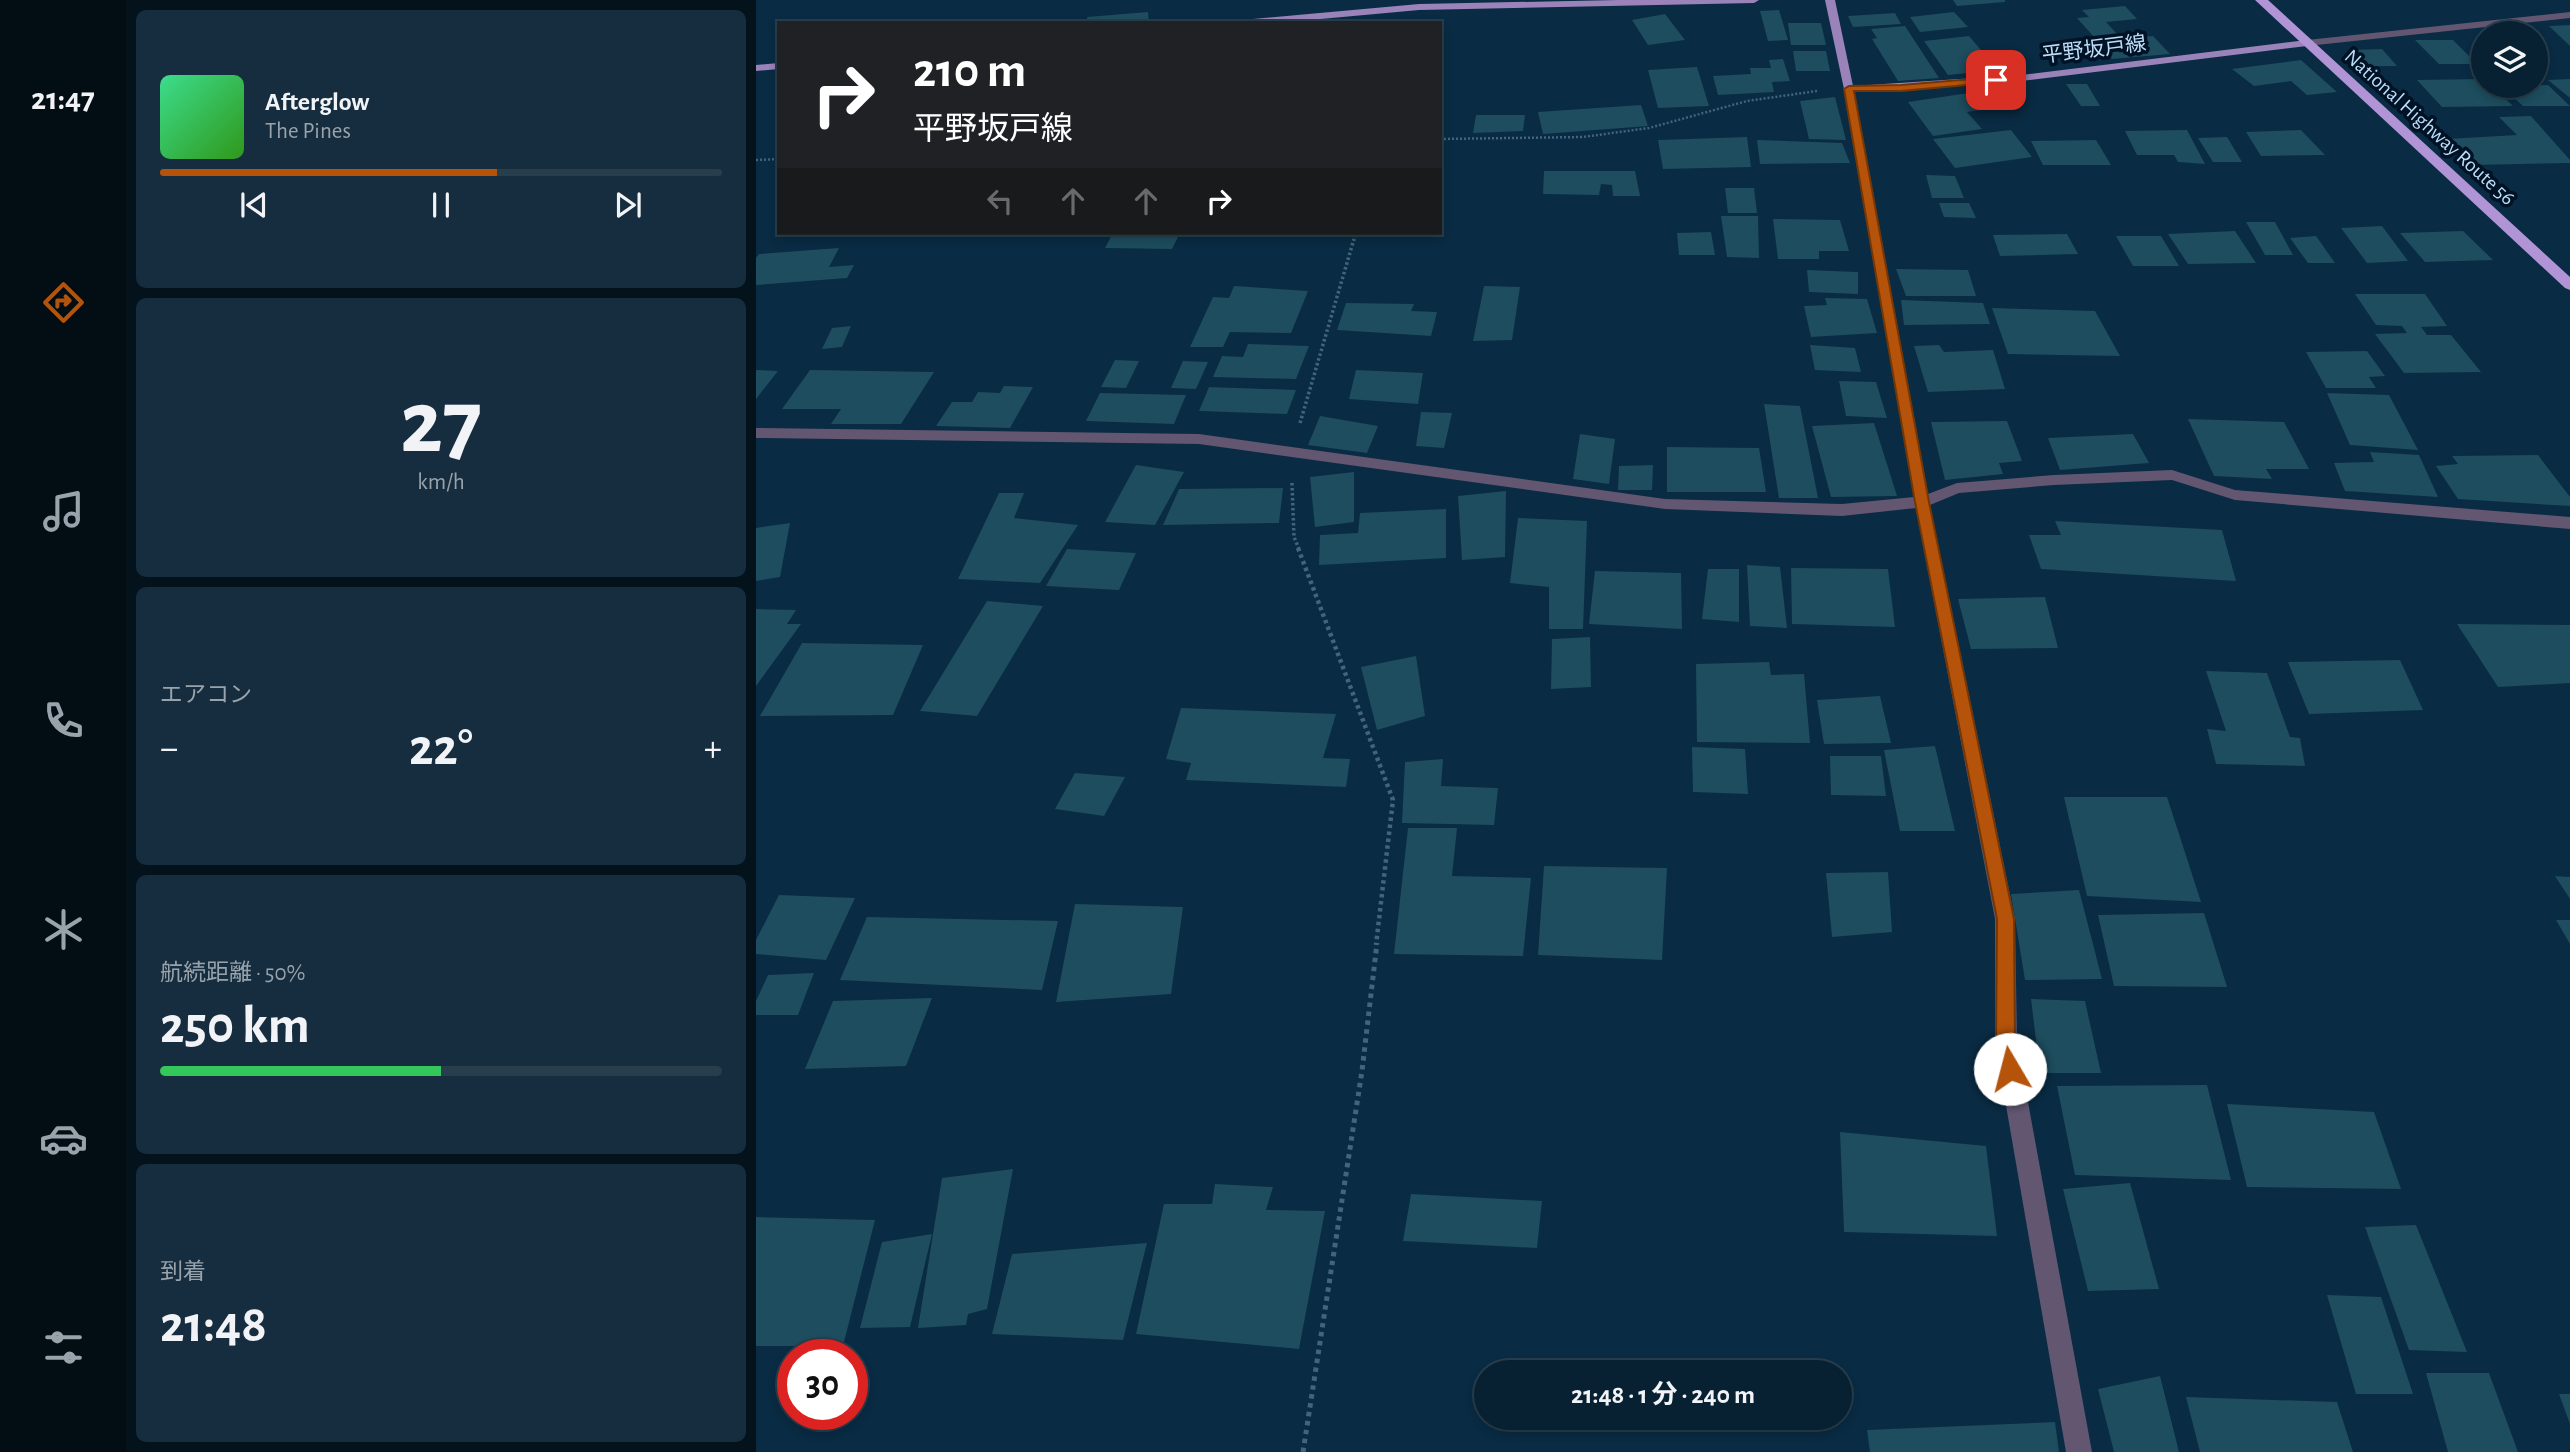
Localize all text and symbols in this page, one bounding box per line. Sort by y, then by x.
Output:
map controls [2471,21,2548,98]
button: layers [2471,21,2548,98]
street label: 平野坂戸線 [2041,32,2147,66]
street label: National Highway Route 56 [2341,46,2519,209]
text: 210 m [913,47,1026,96]
icon: right [798,49,889,140]
pin [1966,50,2026,110]
icon: arrive [1977,61,2015,99]
text: 21:47 [31,83,95,115]
text: Afterglow [265,89,369,115]
text: 平野坂戸線 [913,113,1073,145]
text: The Pines [265,120,351,143]
icon: left [981,182,1019,220]
icon: ahead [1054,182,1092,220]
icon: ahead [1127,182,1165,220]
icon: right [1200,182,1238,220]
icon: previous [235,186,273,224]
icon: pause [422,186,460,224]
icon: next [609,186,647,224]
icon: directions [39,278,88,327]
text: 27 [400,378,482,469]
text: km/h [417,471,465,494]
icon: music [39,487,88,536]
text: エアコン [160,684,252,707]
icon: phone [39,696,88,745]
text: 22° [409,722,473,774]
text: − [160,730,178,768]
text: + [704,730,722,768]
icon: climate [39,905,88,954]
text: 航続距離 · 50% [160,962,306,985]
text: 250 km [160,1000,310,1052]
position arrow [1973,1032,2047,1106]
icon: car [39,1114,88,1163]
text: 到着 [160,1261,206,1284]
text: 21:48 [160,1299,267,1351]
icon: filters [39,1323,88,1372]
speed limit sign: 30 [777,1339,868,1430]
text: 21:48 · 1 分 · 240 m [1571,1382,1755,1408]

